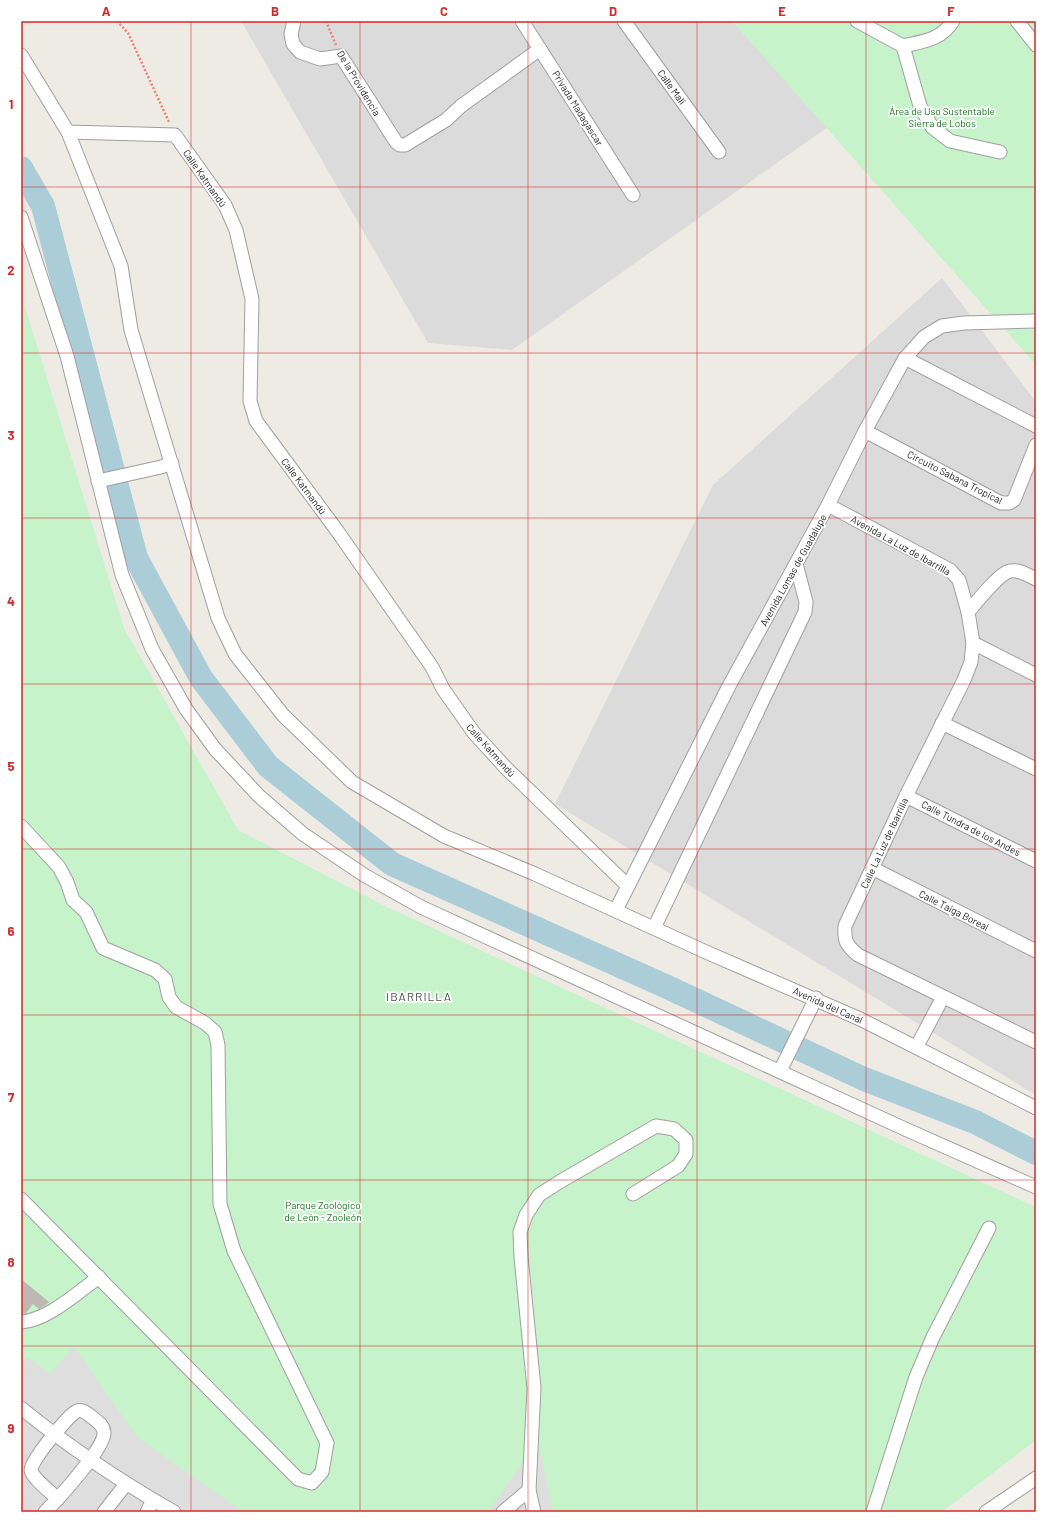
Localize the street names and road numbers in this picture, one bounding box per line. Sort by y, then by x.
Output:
street label: De la Providencia [335,48,383,118]
street label: Calle Mali [655,67,689,107]
street label: Privada Madagascar [550,68,606,148]
street label: Calle Katmandú [181,147,229,209]
street label: Circuito Sabana Tropical [905,448,1005,506]
street label: Calle Katmandú [279,455,329,517]
street label: Avenida Lomas de Guadalupe [757,512,829,628]
street label: Avenida La Luz de Ibarrilla [849,513,953,577]
street label: Calle Katmandú [464,721,518,779]
street label: Calle La Luz de Ibarrilla [858,796,910,890]
street label: Calle Tundra de los Andes [920,798,1023,858]
street label: Calle Taiga Boreal [917,887,991,933]
street label: Avenida del Canal [791,984,865,1026]

